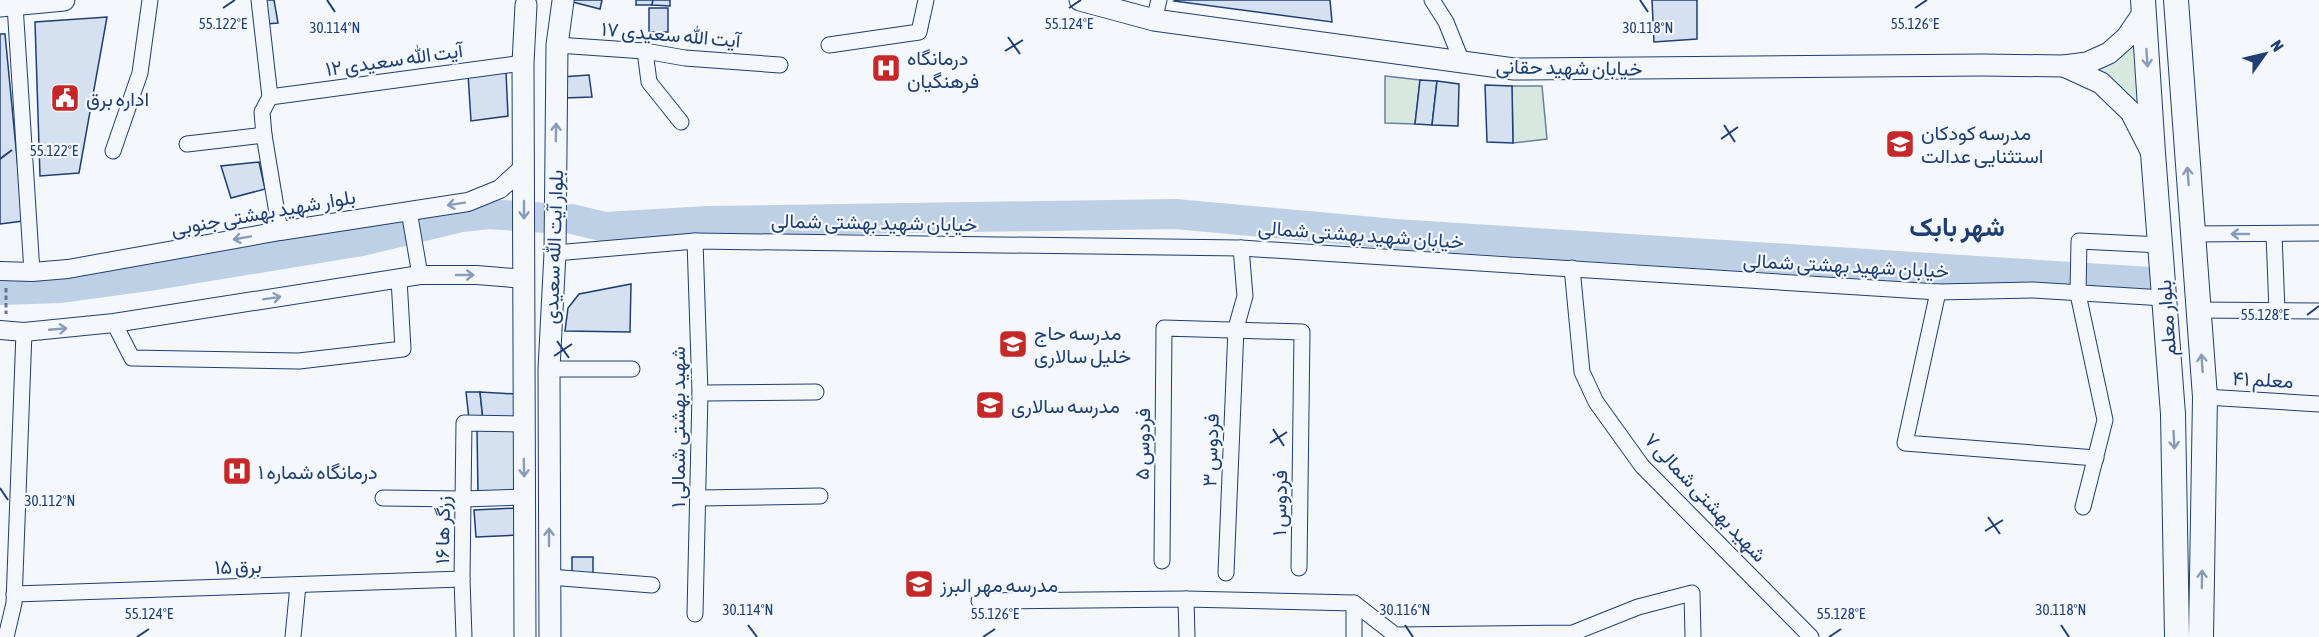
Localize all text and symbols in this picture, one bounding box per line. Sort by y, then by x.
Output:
text: 55.122°E [199,15,248,32]
text: 55.124°E [1045,15,1094,32]
text: 55.126°E [1891,15,1940,32]
street label: آیت الله سعیدی ۱۷ [600,16,743,53]
text: 30.114°N [310,19,360,36]
text: 30.118°N [1623,19,1673,36]
north arrow [2235,24,2295,84]
text: N [2267,37,2288,55]
street label: آیت الله سعیدی ۱۲ [324,38,466,81]
place label: درمانگاه فرهنگیان [907,46,979,94]
one-way arrow [2141,48,2152,68]
hospital icon: درمانگاه فرهنگیان [870,52,902,84]
street label: خیابان شهید حقانی [1495,54,1643,82]
public building icon: اداره برق [49,82,81,114]
place label: اداره برق [86,87,149,112]
place label: مدرسه کودکان استثنایی عدالت [1921,121,2043,168]
one-way arrow [550,122,562,142]
school or university icon: مدرسه کودکان استثنایی عدالت [1884,128,1916,160]
text: 55.122°E [30,142,79,159]
one-way arrow [2182,166,2193,186]
street label: بلوار آیت الله سعیدی [539,169,569,325]
street label: بلوار شهید بهشتی جنوبی [169,184,357,242]
one-way arrow [446,199,466,210]
one-way arrow [518,200,530,220]
street label: خیابان شهید بهشتی شمالی [771,209,977,237]
district label: شهر بابک [1909,212,2005,243]
street label: خیابان شهید بهشتی شمالی [1257,215,1465,255]
one-way arrow [2230,228,2250,240]
one-way arrow [233,233,253,244]
street label: خیابان شهید بهشتی شمالی [1742,248,1950,284]
one-way arrow [455,269,475,281]
street label: بلوار معلم [2152,279,2182,357]
one-way arrow [262,293,282,304]
text: 55.128°E [2241,306,2290,323]
place label: مدرسه حاج خلیل سالاری [1034,321,1131,369]
one-way arrow [48,323,68,334]
school or university icon: مدرسه حاج خلیل سالاری [997,328,1029,360]
street label: شهید بهشتی شمالی ۱ [666,346,691,508]
one-way arrow [2196,353,2207,373]
street label: معلم ۴۱ [2232,366,2294,394]
school or university icon: مدرسه سالاری [974,389,1006,421]
place label: مدرسه سالاری [1011,394,1120,419]
street label: فردوس ۵ [1130,408,1156,480]
street label: فردوس ۳ [1197,413,1225,487]
street label: شهید بهشتی شمالی ۷ [1639,428,1772,568]
one-way arrow [2169,429,2180,449]
hospital icon: درمانگاه شماره ۱ [221,455,253,487]
one-way arrow [518,458,530,478]
place label: درمانگاه شماره ۱ [258,460,378,485]
street label: فردوس ۱ [1267,470,1293,536]
text: 30.112°N [25,492,75,509]
street label: زرگر ها ۱۶ [430,496,456,564]
one-way arrow [543,527,555,547]
street label: برق ۱۵ [214,554,262,580]
school or university icon: مدرسه مهر البرز [903,568,935,600]
one-way arrow [2196,569,2208,589]
place label: مدرسه مهر البرز [939,573,1058,598]
text: 30.114°N [723,601,773,618]
text: 30.116°N [1380,601,1430,618]
text: 30.118°N [2036,601,2086,618]
text: 55.124°E [125,605,174,622]
text: 55.126°E [971,605,1020,622]
text: 55.128°E [1817,605,1866,622]

